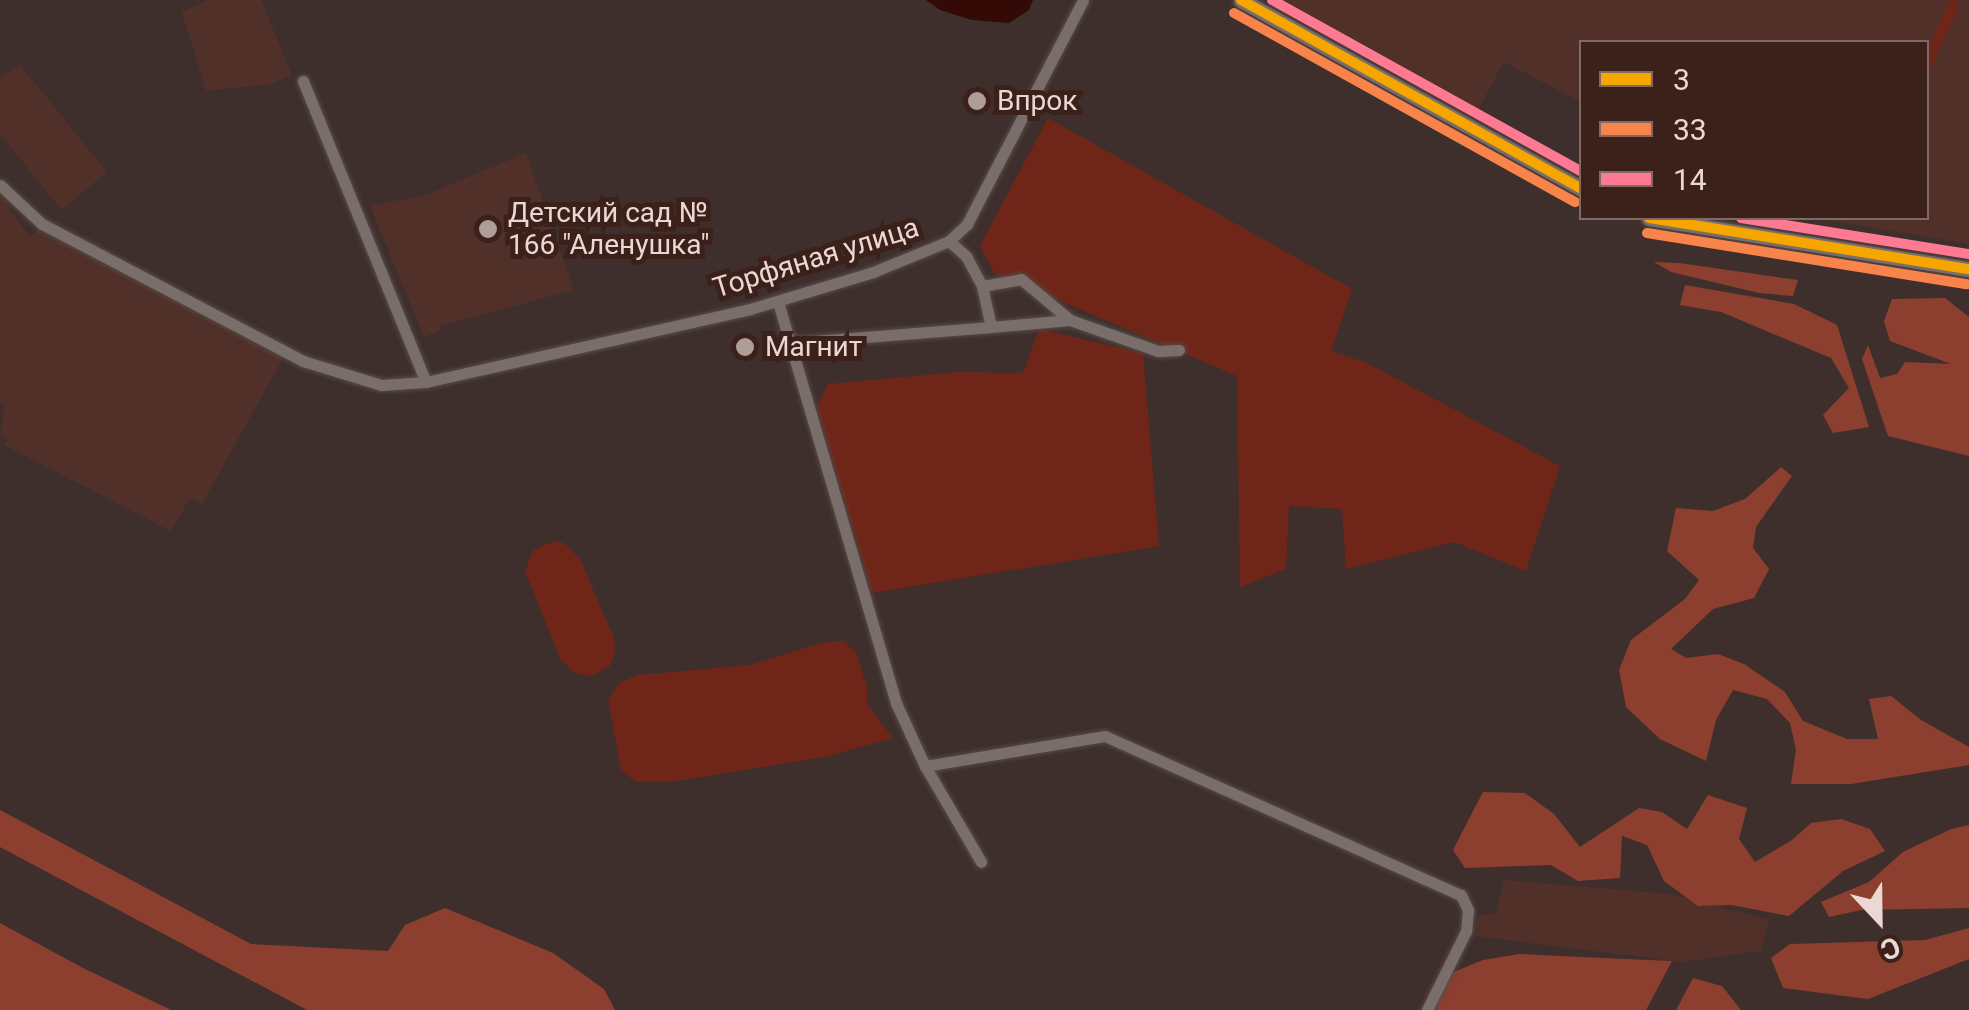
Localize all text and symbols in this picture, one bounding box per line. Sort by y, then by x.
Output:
legend [1579,40,1929,220]
text: 3 [1673,62,1690,97]
place label: Впрок [997,84,1077,118]
marker: Впрок [966,90,988,112]
text: 33 [1673,112,1707,147]
text: 14 [1673,162,1707,197]
place label: Детский сад № 166 "Аленушка" [508,196,709,262]
street label: Торфяная улица [709,211,923,305]
marker: Детский сад № 166 "Аленушка" [477,218,499,240]
place label: Магнит [765,330,862,364]
marker: Магнит [734,336,756,358]
north arrow [1829,870,1929,970]
text: С [1876,930,1905,967]

